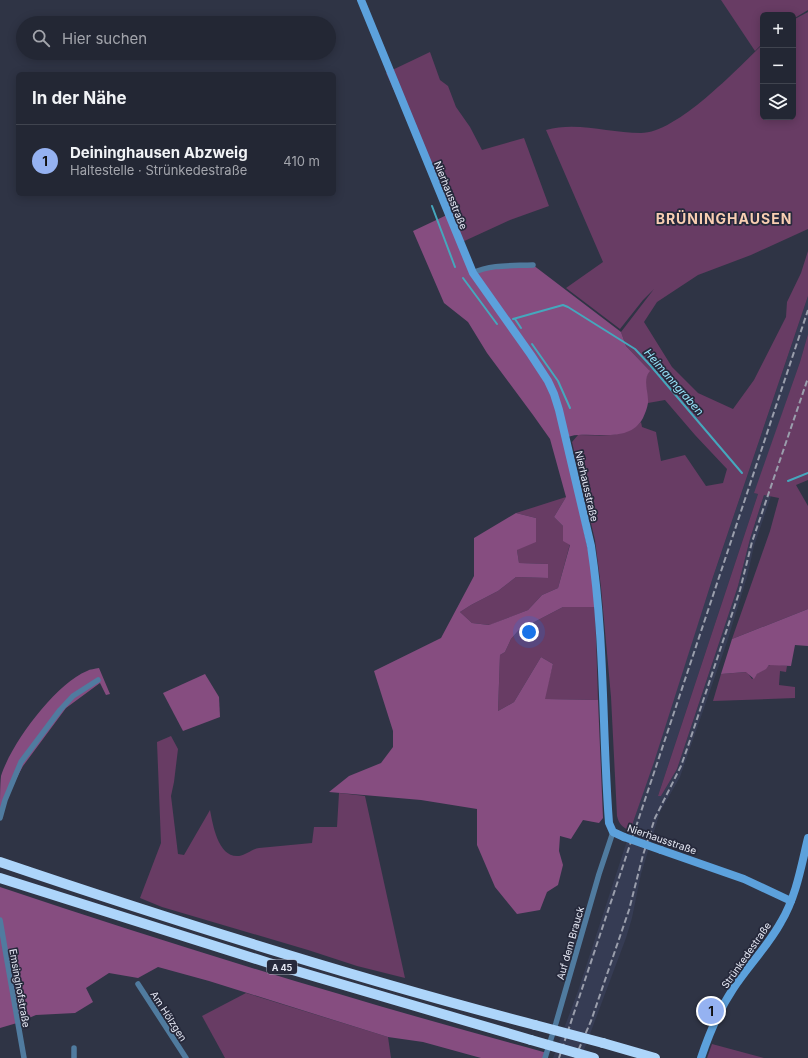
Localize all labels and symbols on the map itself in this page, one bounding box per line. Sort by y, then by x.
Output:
street label: Nierhausstraße [432,159,470,231]
district label: BRÜNINGHAUSEN [656,210,792,227]
water label: Heimanngraben [641,346,707,419]
street label: Nierhausstraße [573,449,601,523]
your location [519,622,539,642]
street label: Nierhausstraße [626,822,698,857]
street label: Auf dem Brauck [554,904,586,981]
street label: Strünkedestraße [719,919,773,990]
street label: Emsinghofstraße [7,948,33,1029]
road number: A 45 [267,960,297,974]
street label: Am Hölzgen [148,989,190,1043]
pin: 1 [698,996,724,1026]

